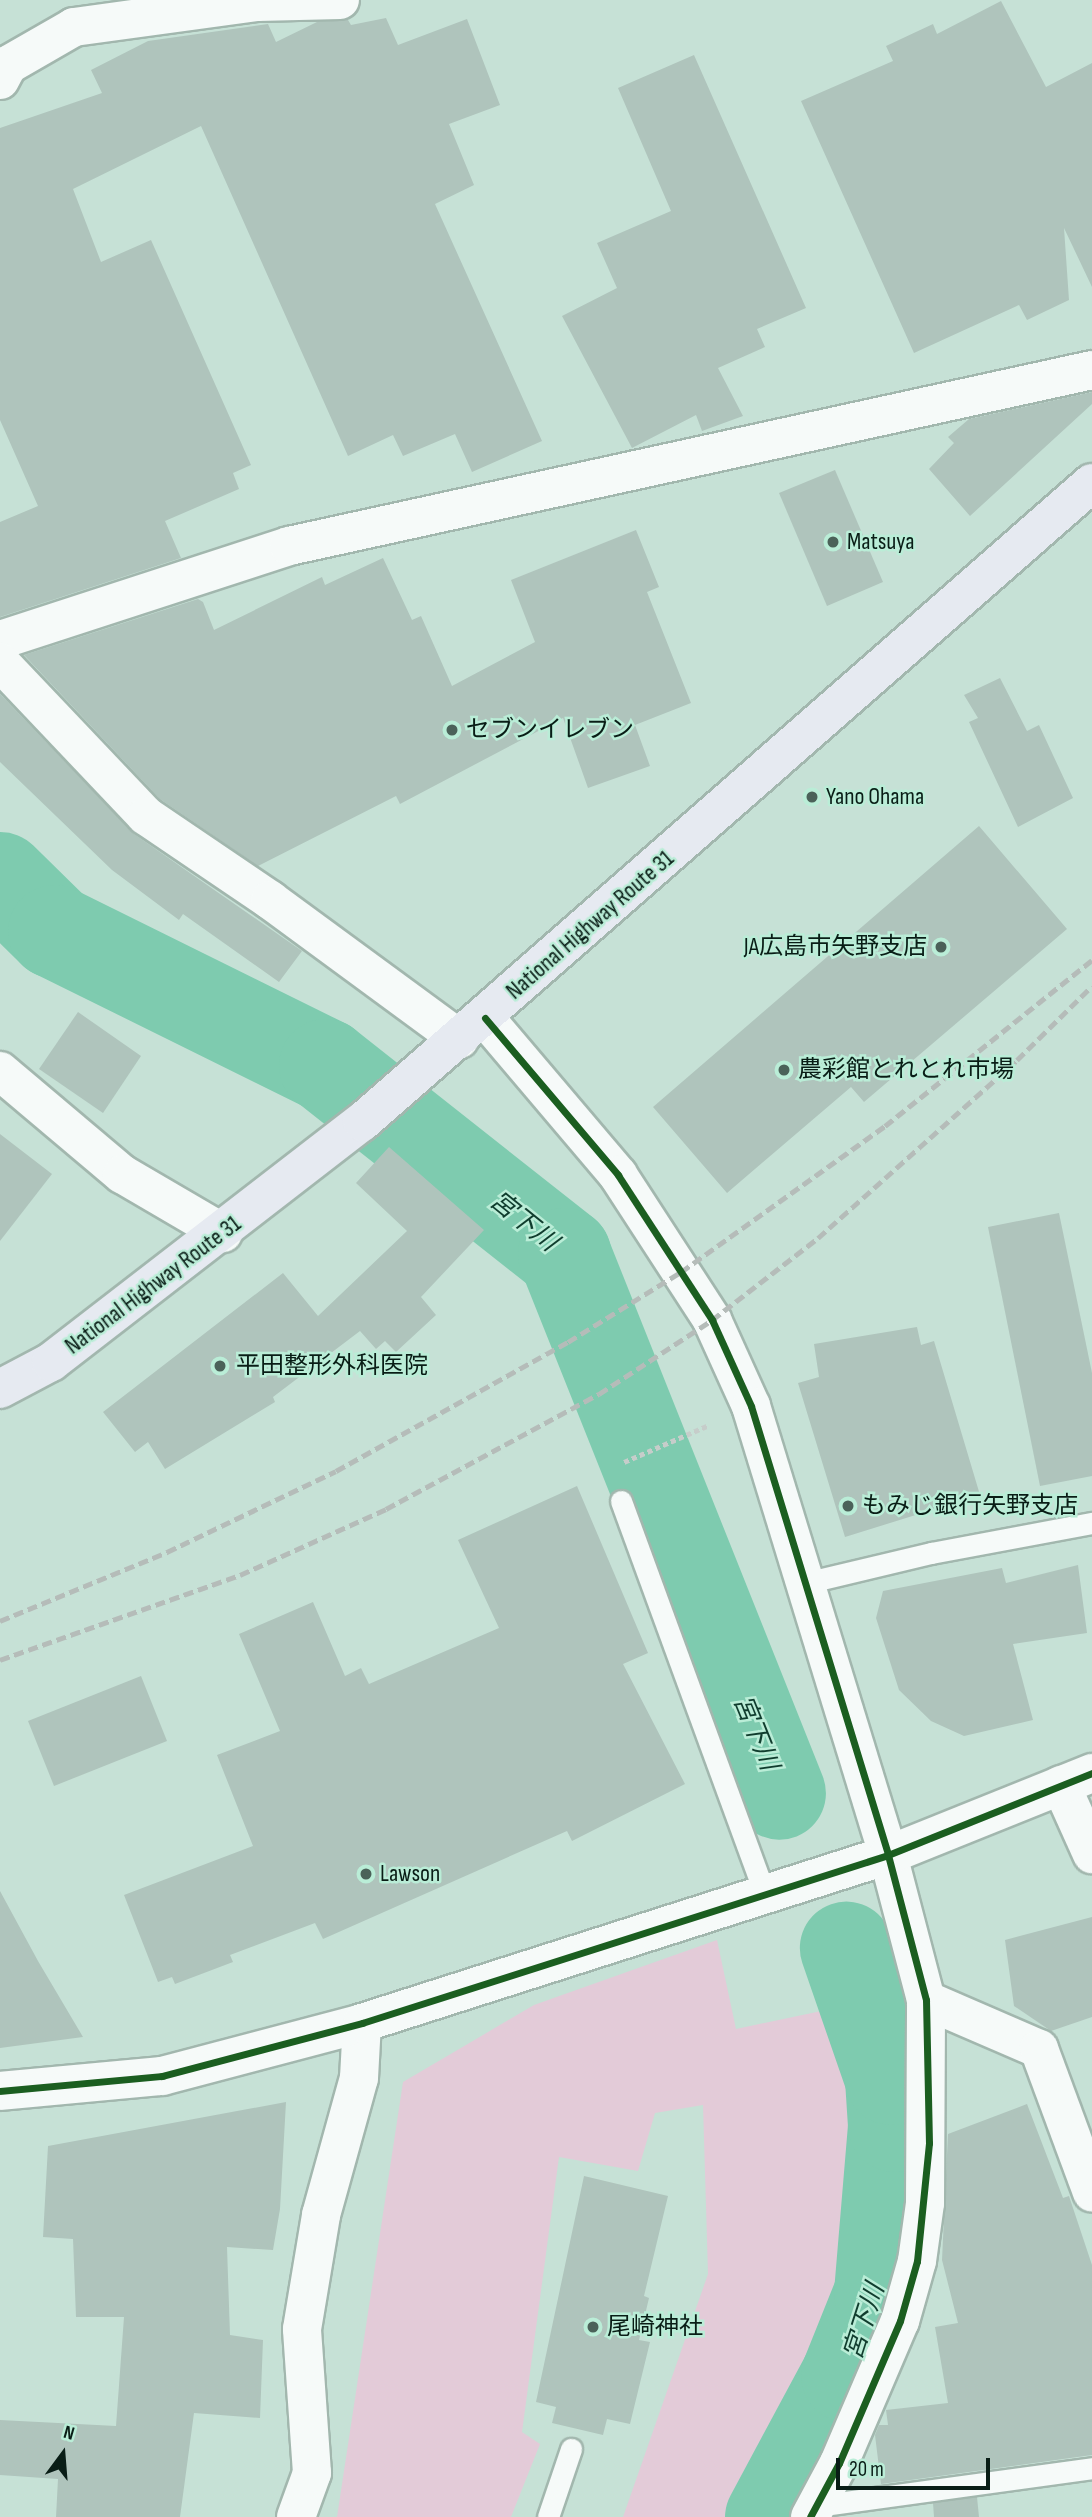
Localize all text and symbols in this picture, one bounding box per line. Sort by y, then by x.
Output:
place label: Matsuya [847,528,914,556]
marker: Matsuya [825,534,841,550]
place label: セブンイレブン [466,716,634,744]
marker: セブンイレブン [444,722,460,738]
place label: Yano Ohama [826,783,924,811]
marker: Yano Ohama [804,789,820,805]
street label: National Highway Route 31 [500,844,680,1006]
place label: JA広島市矢野支店 [744,933,927,961]
marker: JA広島市矢野支店 [933,939,949,955]
place label: 農彩館とれとれ市場 [798,1056,1014,1084]
marker: 農彩館とれとれ市場 [776,1062,792,1078]
water label: 宮下川 [483,1185,563,1259]
street label: National Highway Route 31 [59,1210,247,1360]
place label: 平田整形外科医院 [236,1352,428,1380]
marker: 平田整形外科医院 [210,1356,230,1376]
place label: もみじ銀行矢野支店 [862,1492,1078,1520]
marker: もみじ銀行矢野支店 [840,1498,856,1514]
water label: 宮下川 [726,1691,784,1775]
place label: Lawson [380,1860,440,1888]
marker: Lawson [358,1866,374,1882]
water label: 宮下川 [838,2280,892,2364]
place label: 尾崎神社 [607,2313,703,2341]
marker: 尾崎神社 [585,2319,601,2335]
north arrow [28,2419,98,2489]
text: N [61,2421,77,2446]
scale bar [840,2444,994,2488]
text: 20 m [849,2457,884,2482]

